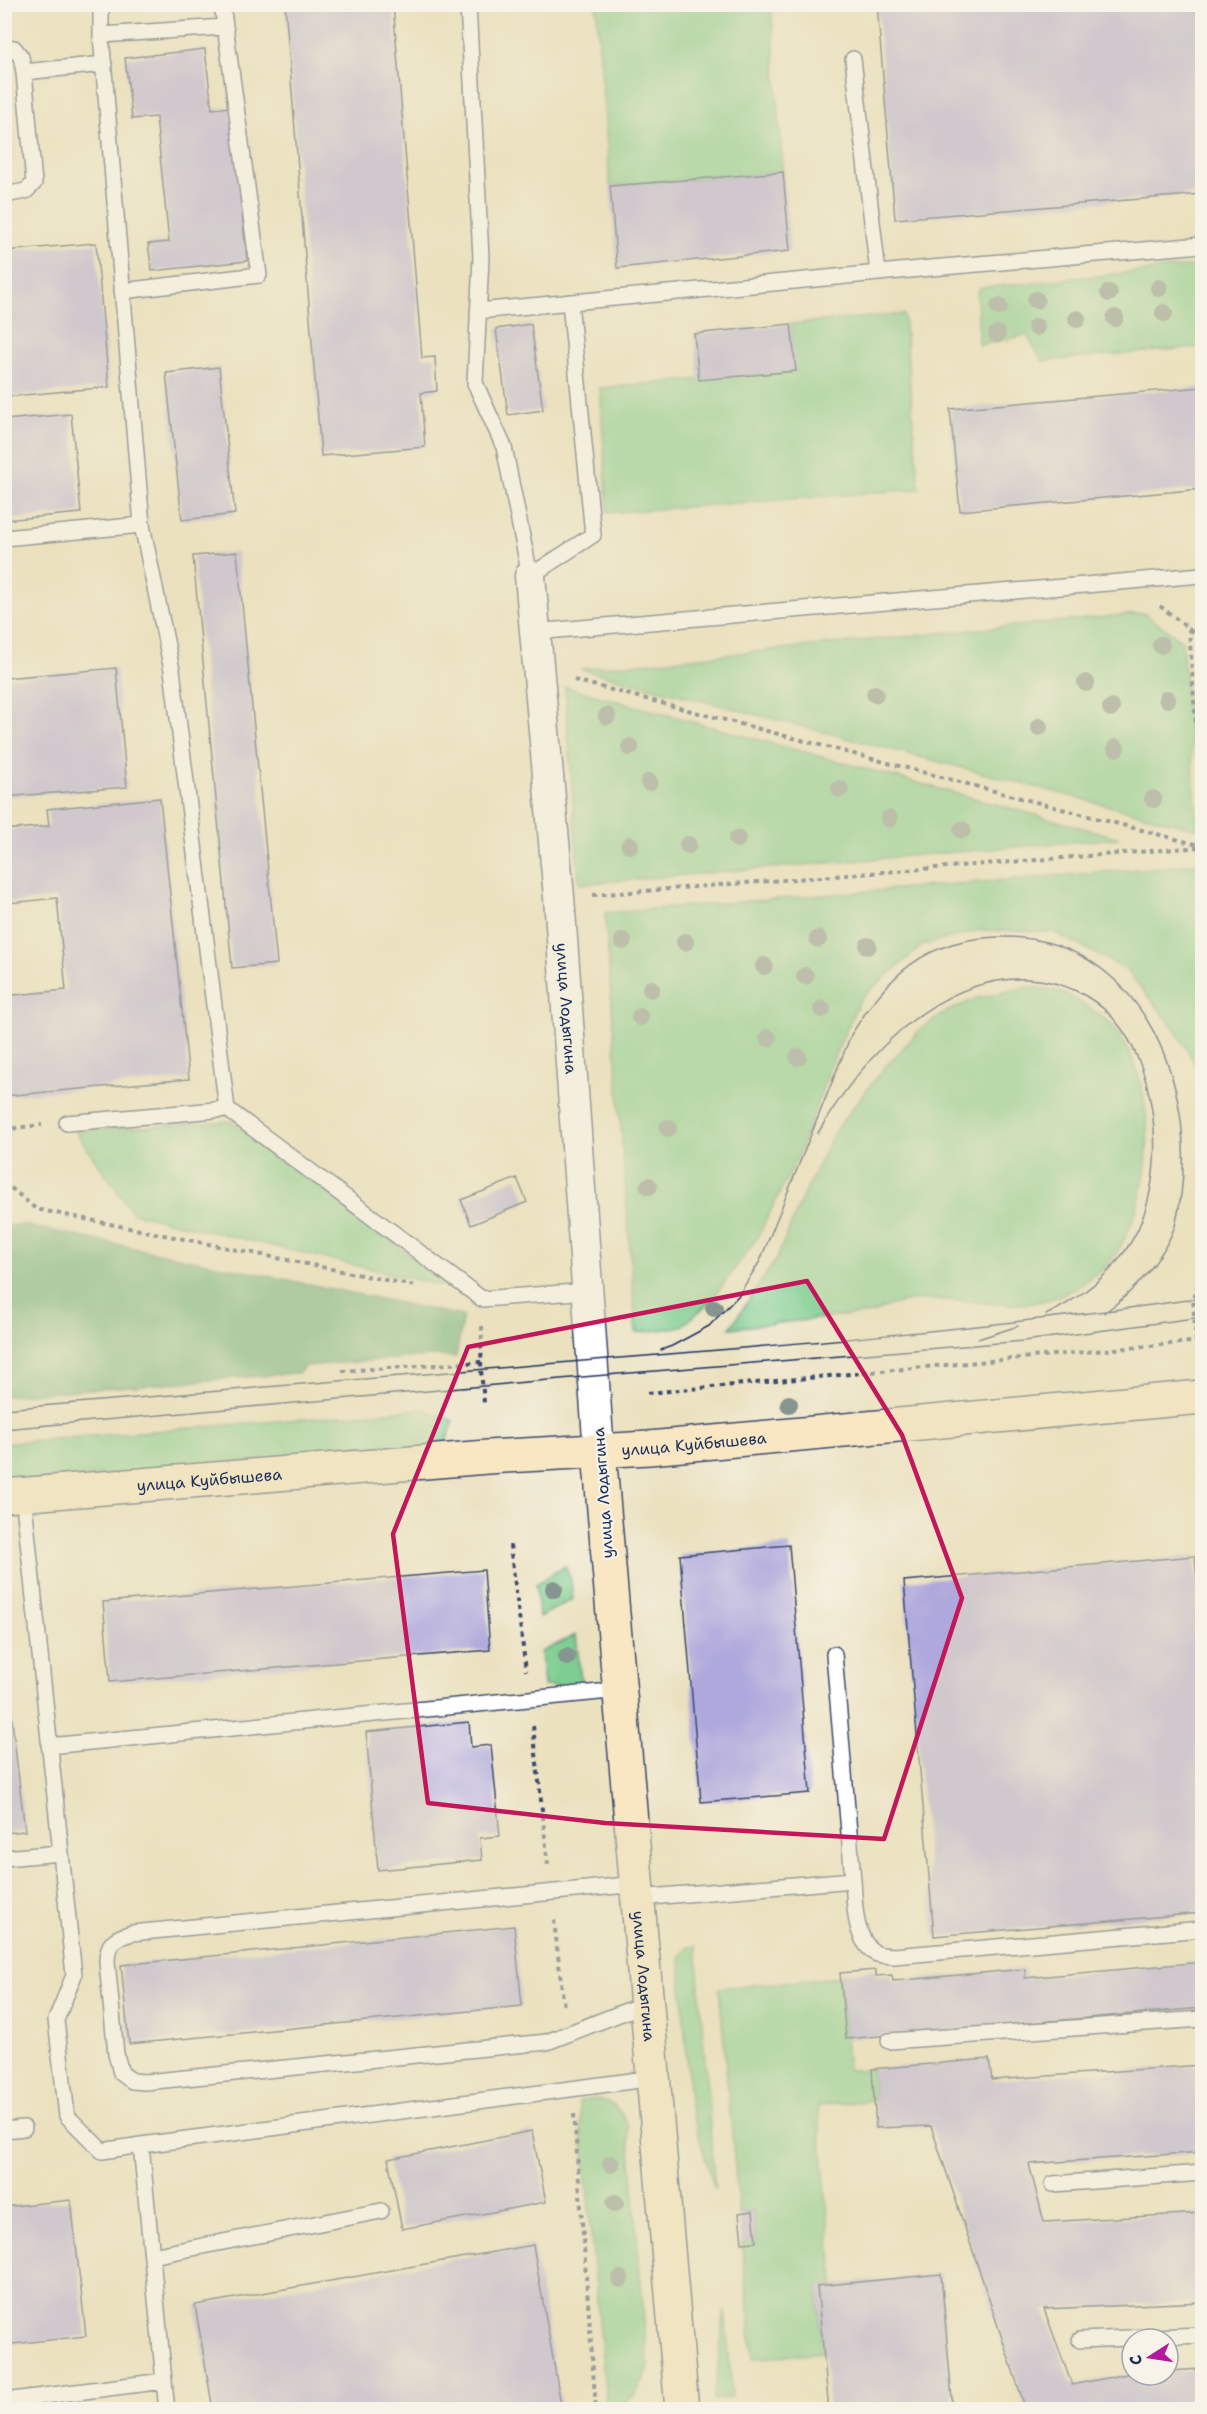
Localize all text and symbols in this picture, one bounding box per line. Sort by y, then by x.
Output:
street label: улица Лодыгина [552,942,582,1075]
street label: улица Лодыгина [588,1427,618,1559]
street label: улица Куйбышева [621,1427,767,1460]
street label: улица Куйбышева [136,1463,283,1496]
street label: улица Лодыгина [628,1910,661,2042]
north arrow [1120,2327,1180,2387]
text: С [1124,2353,1147,2367]

